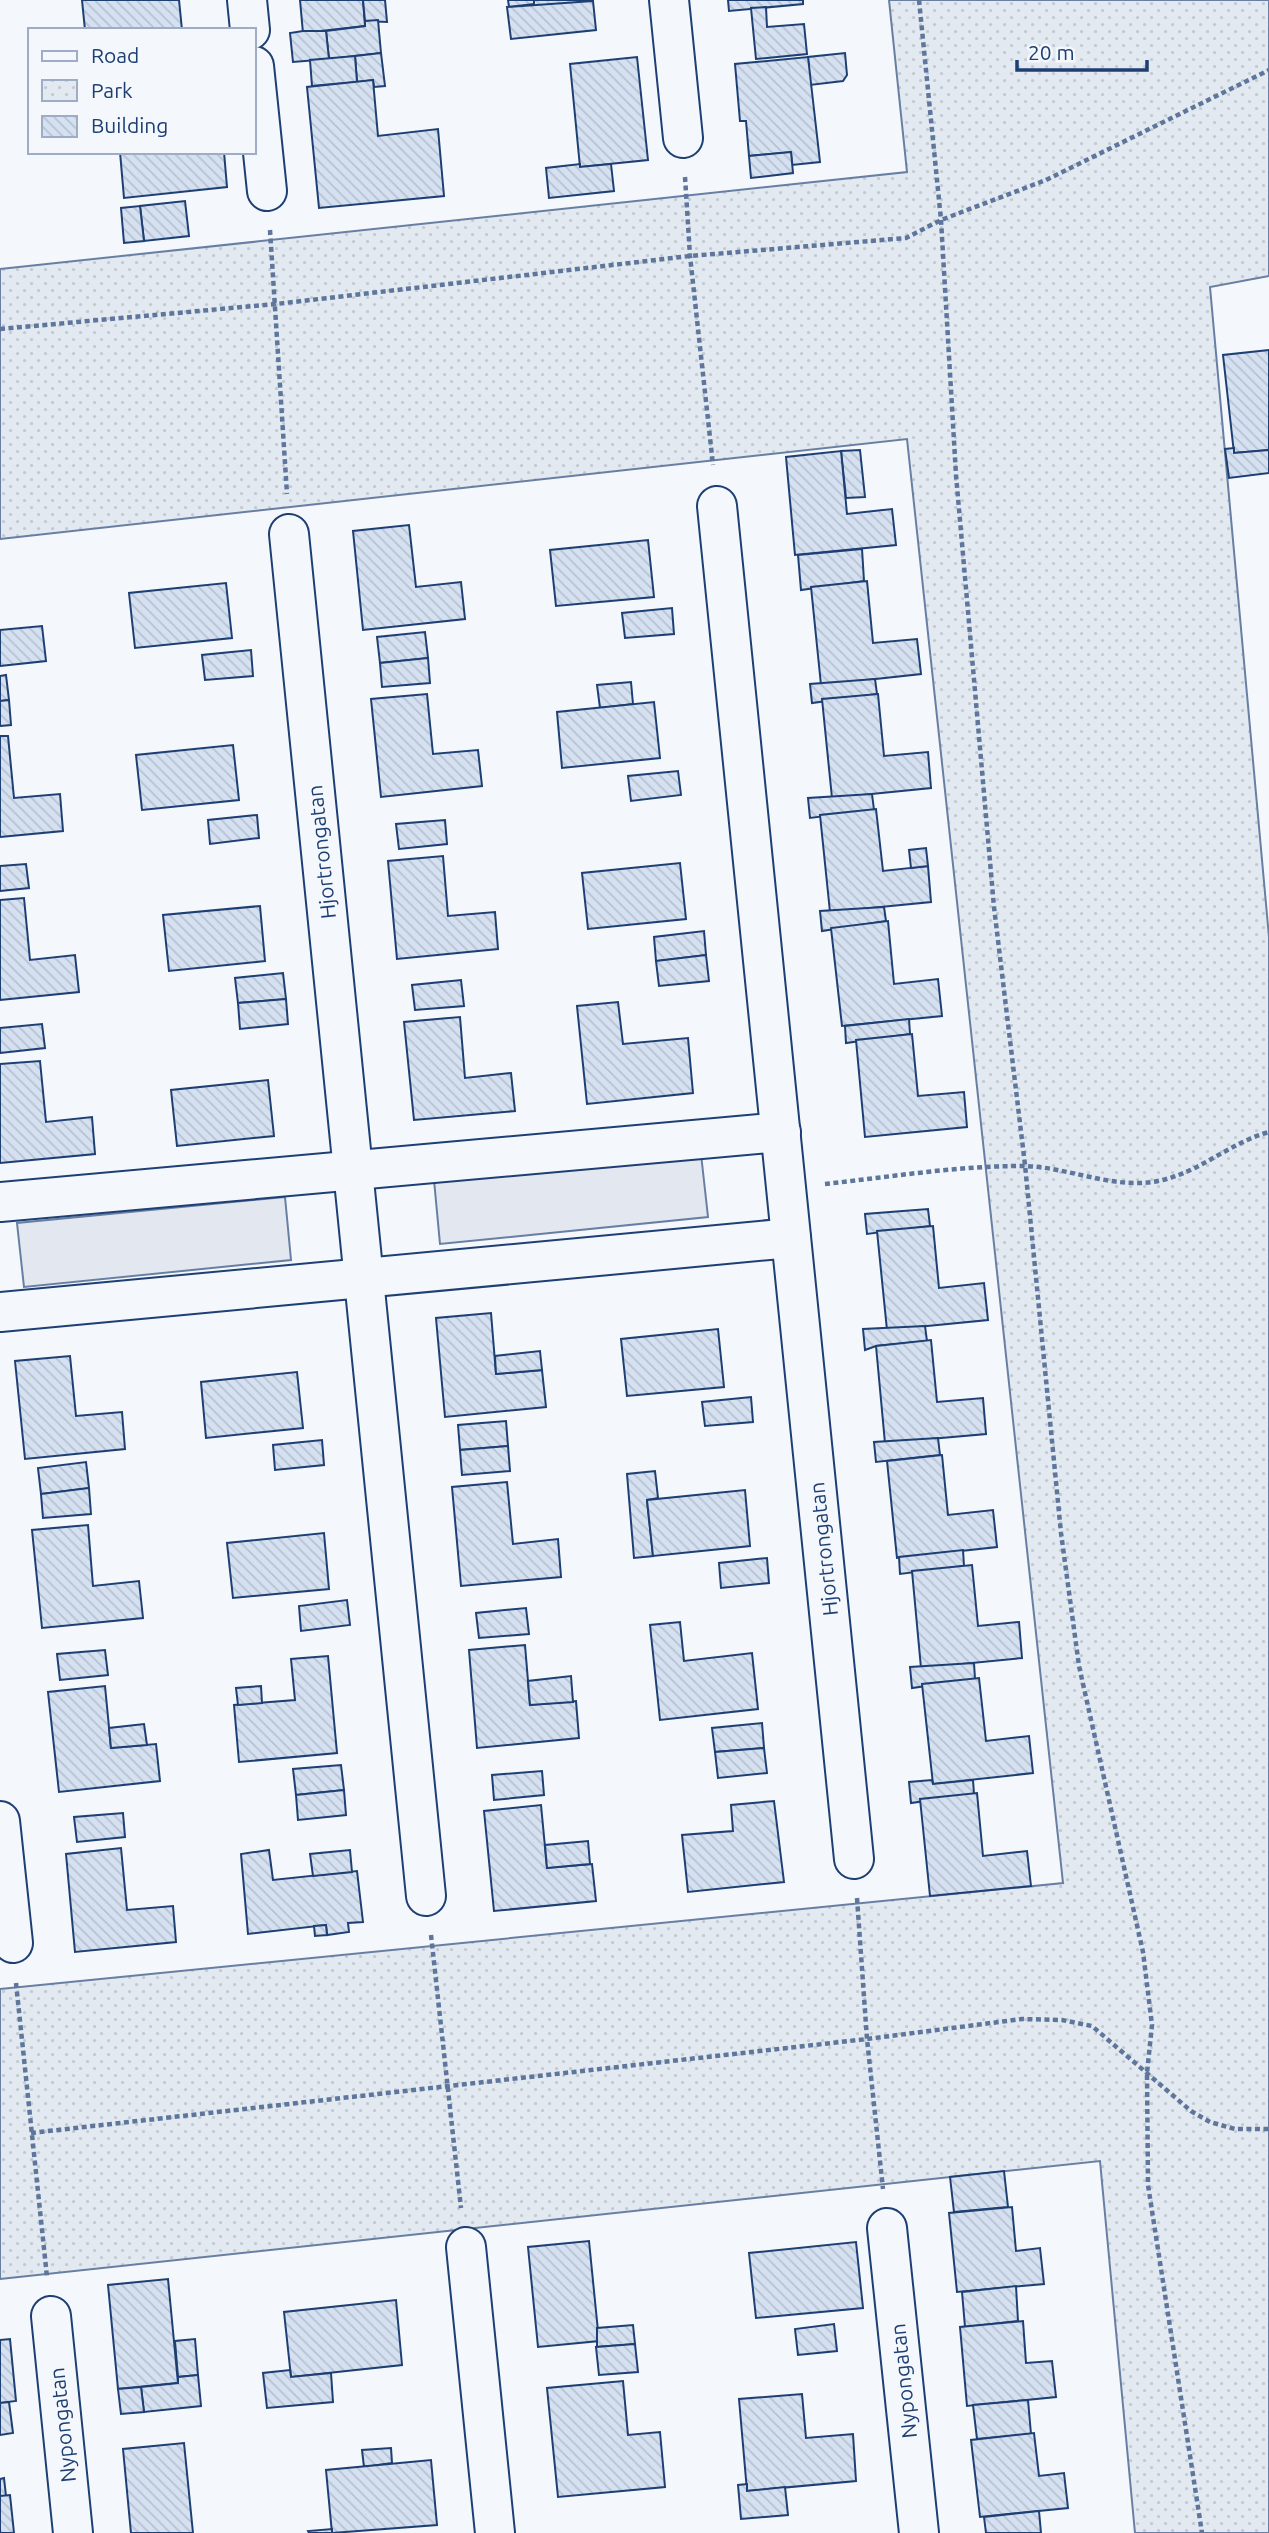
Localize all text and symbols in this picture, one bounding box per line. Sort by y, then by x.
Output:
legend [28,28,256,154]
scale bar [1017,28,1146,72]
text: 20 m [1028,40,1075,64]
text: Road [91,43,139,67]
text: Park [91,78,133,102]
text: Building [91,113,168,137]
street label: Hjortrongatan [302,784,340,920]
street label: Hjortrongatan [804,1481,842,1617]
street label: Nypongatan [885,2322,921,2440]
street label: Nypongatan [44,2366,80,2484]

